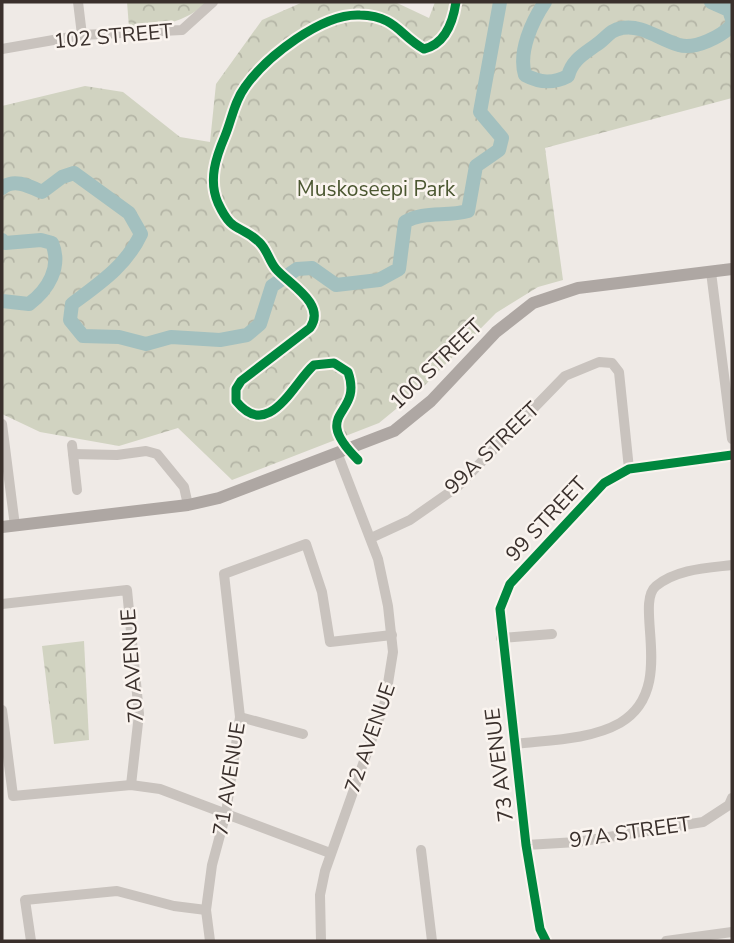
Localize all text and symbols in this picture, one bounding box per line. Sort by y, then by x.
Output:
street label: 102 STREET [52,17,174,55]
park label: Muskoseepi Park [297,175,456,203]
street label: 100 STREET [383,312,489,416]
street label: 99A STREET [438,395,546,500]
street label: 99 STREET [499,470,593,568]
street label: 70 AVENUE [114,608,150,724]
street label: 72 AVENUE [338,679,402,797]
street label: 73 AVENUE [478,706,520,824]
street label: 71 AVENUE [206,720,252,838]
street label: 97A STREET [568,810,693,854]

